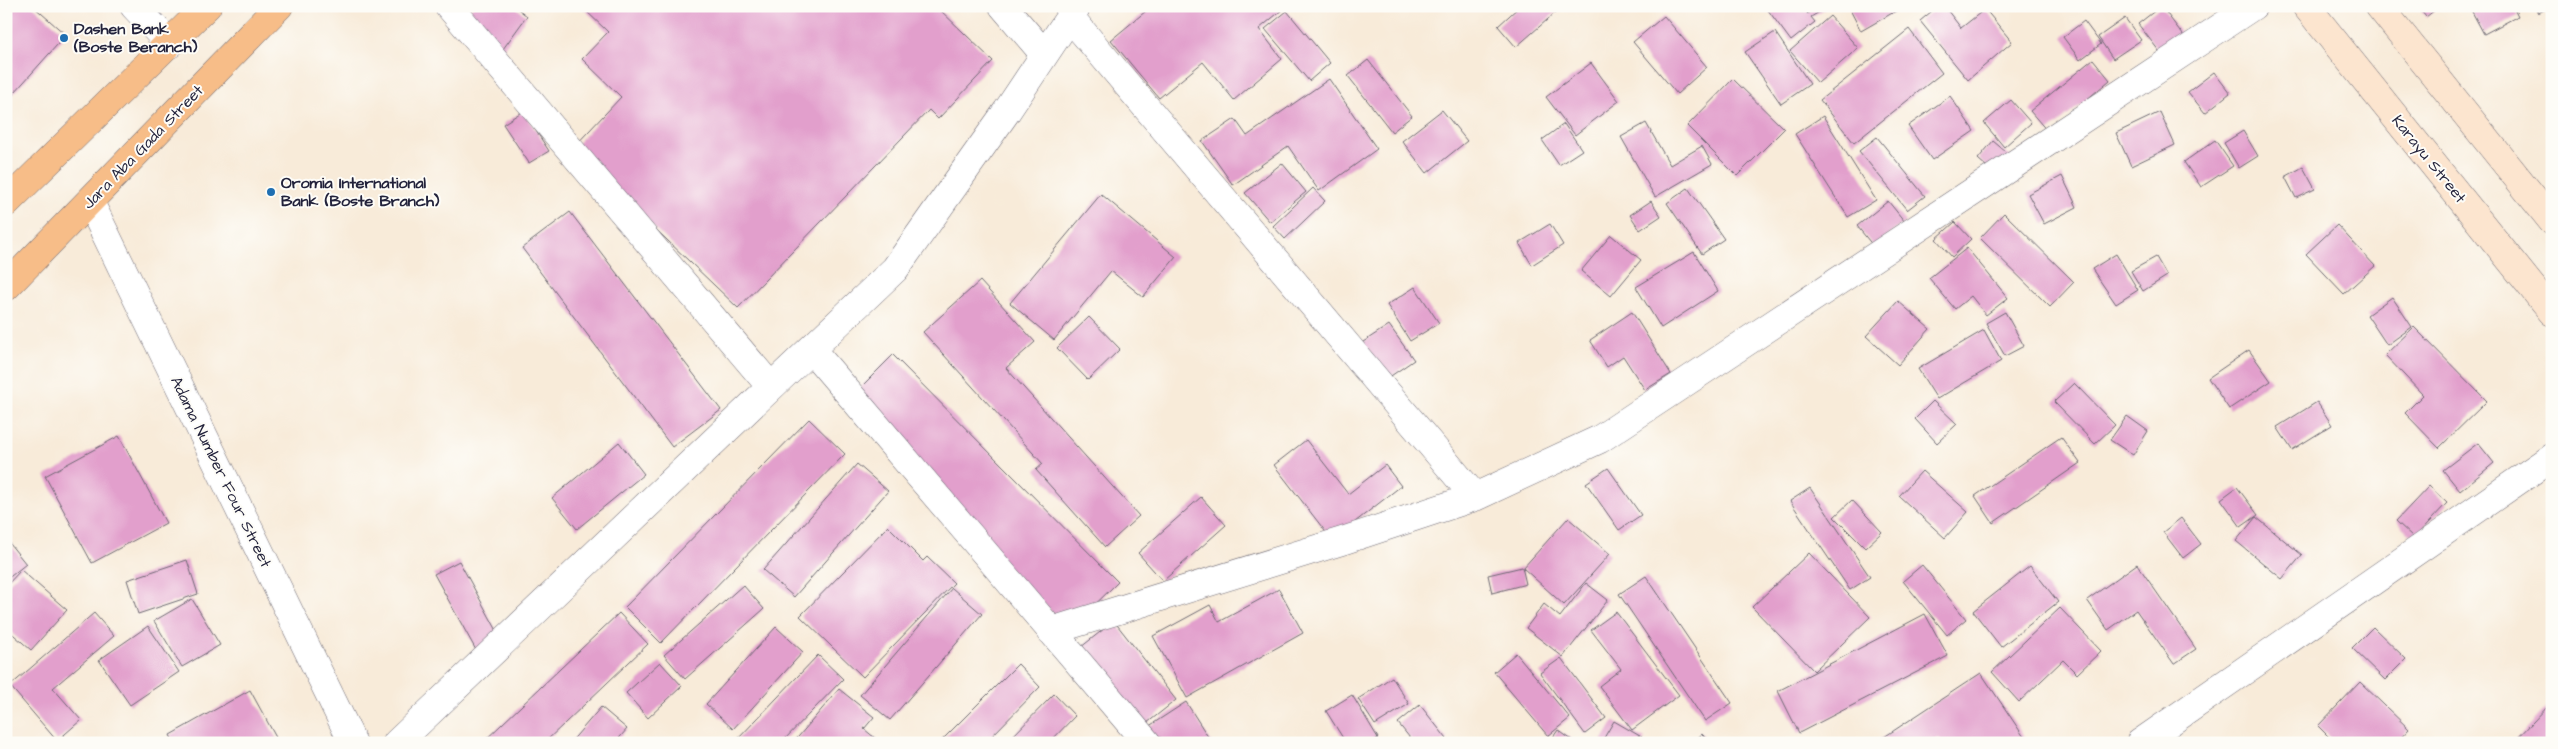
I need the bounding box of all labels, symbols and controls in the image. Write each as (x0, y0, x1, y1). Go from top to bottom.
place label: Dashen Bank (Boste Beranch) (73, 18, 198, 58)
marker: Dashen Bank (Boste Beranch) (58, 32, 70, 44)
street label: Jara Aba Gada Street (78, 80, 209, 214)
street label: Karayu Street (2386, 110, 2472, 209)
place label: Oromia International Bank (Boste Branch) (281, 172, 440, 212)
marker: Oromia International Bank (Boste Branch) (265, 186, 277, 198)
street label: Adama Number Four Street (165, 373, 277, 572)

